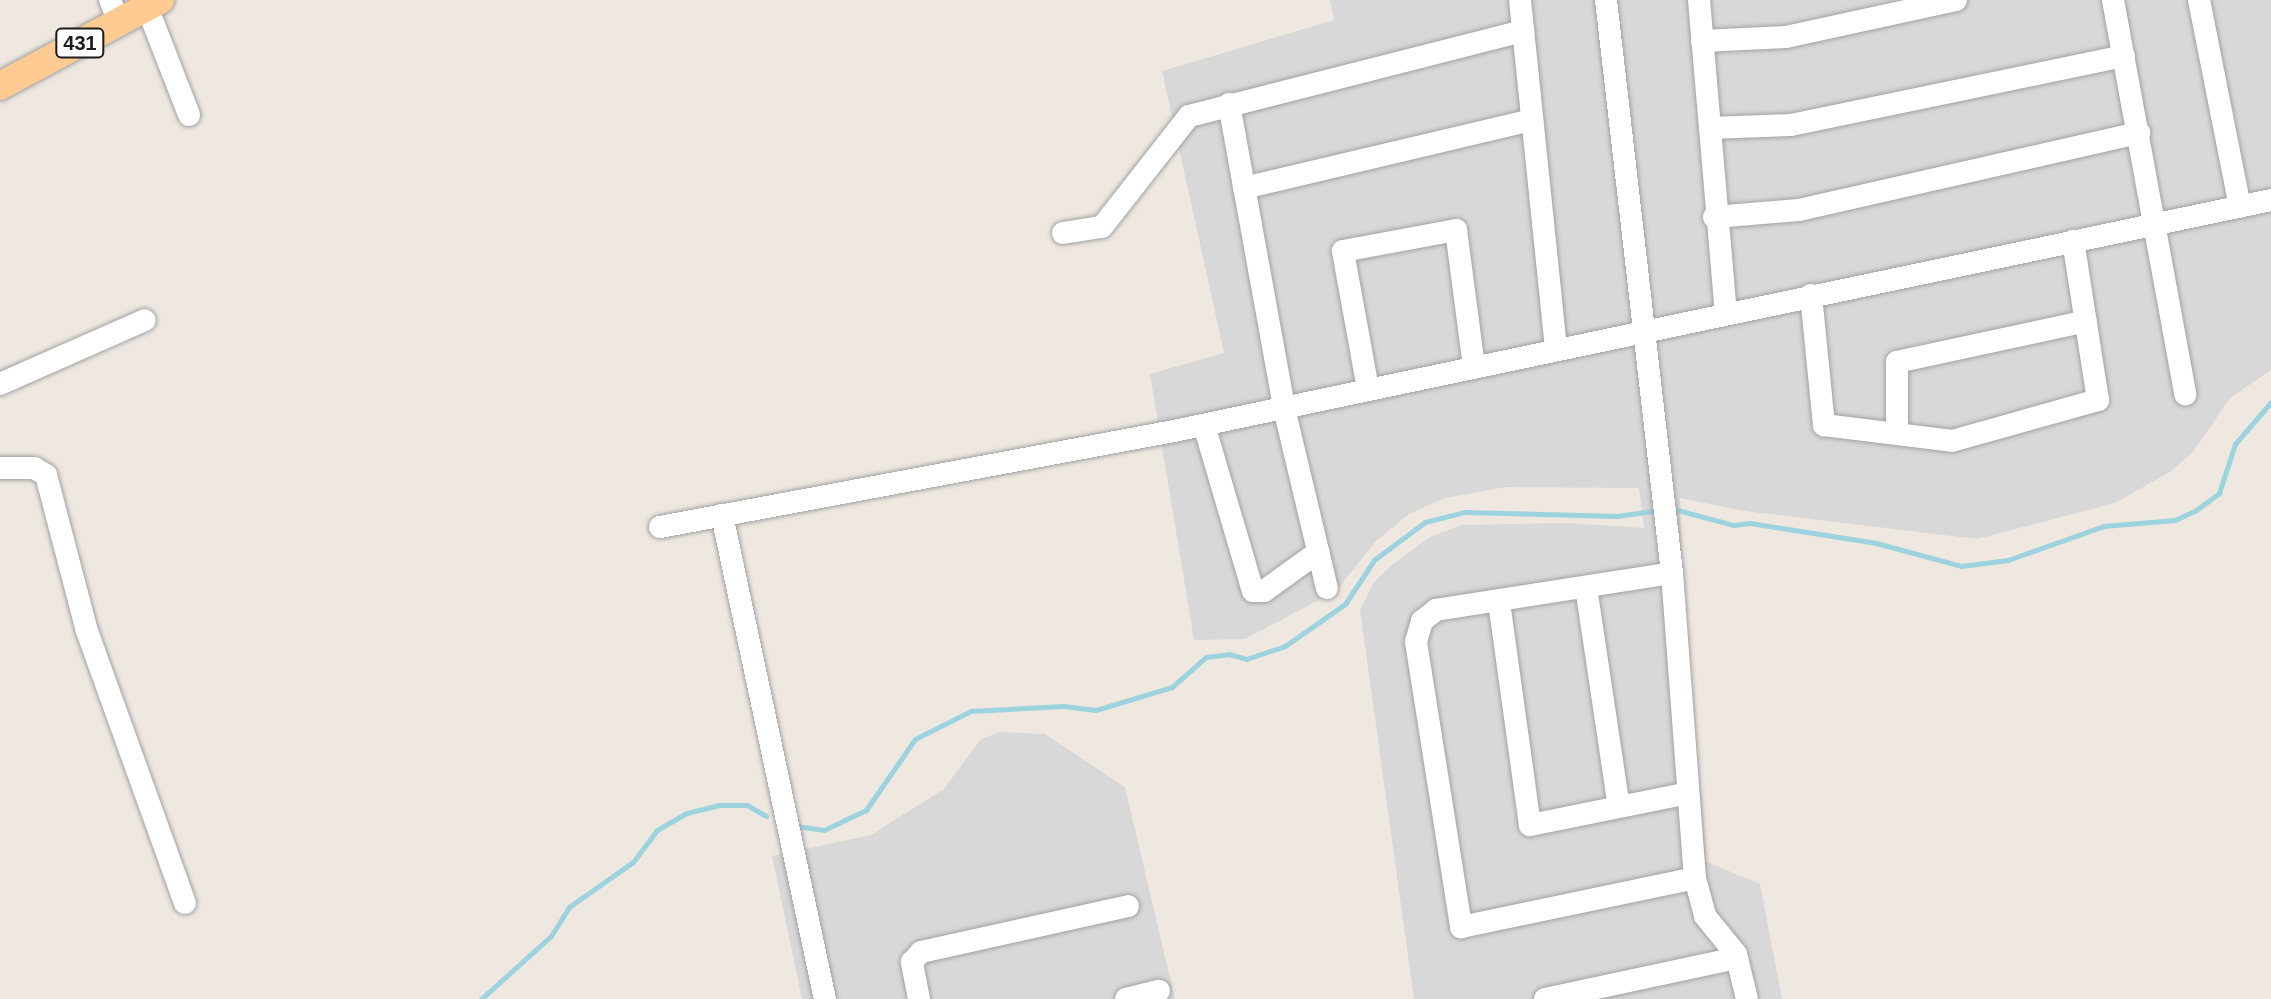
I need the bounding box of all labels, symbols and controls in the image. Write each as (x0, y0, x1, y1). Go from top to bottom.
road number: 431 (54, 27, 106, 59)

